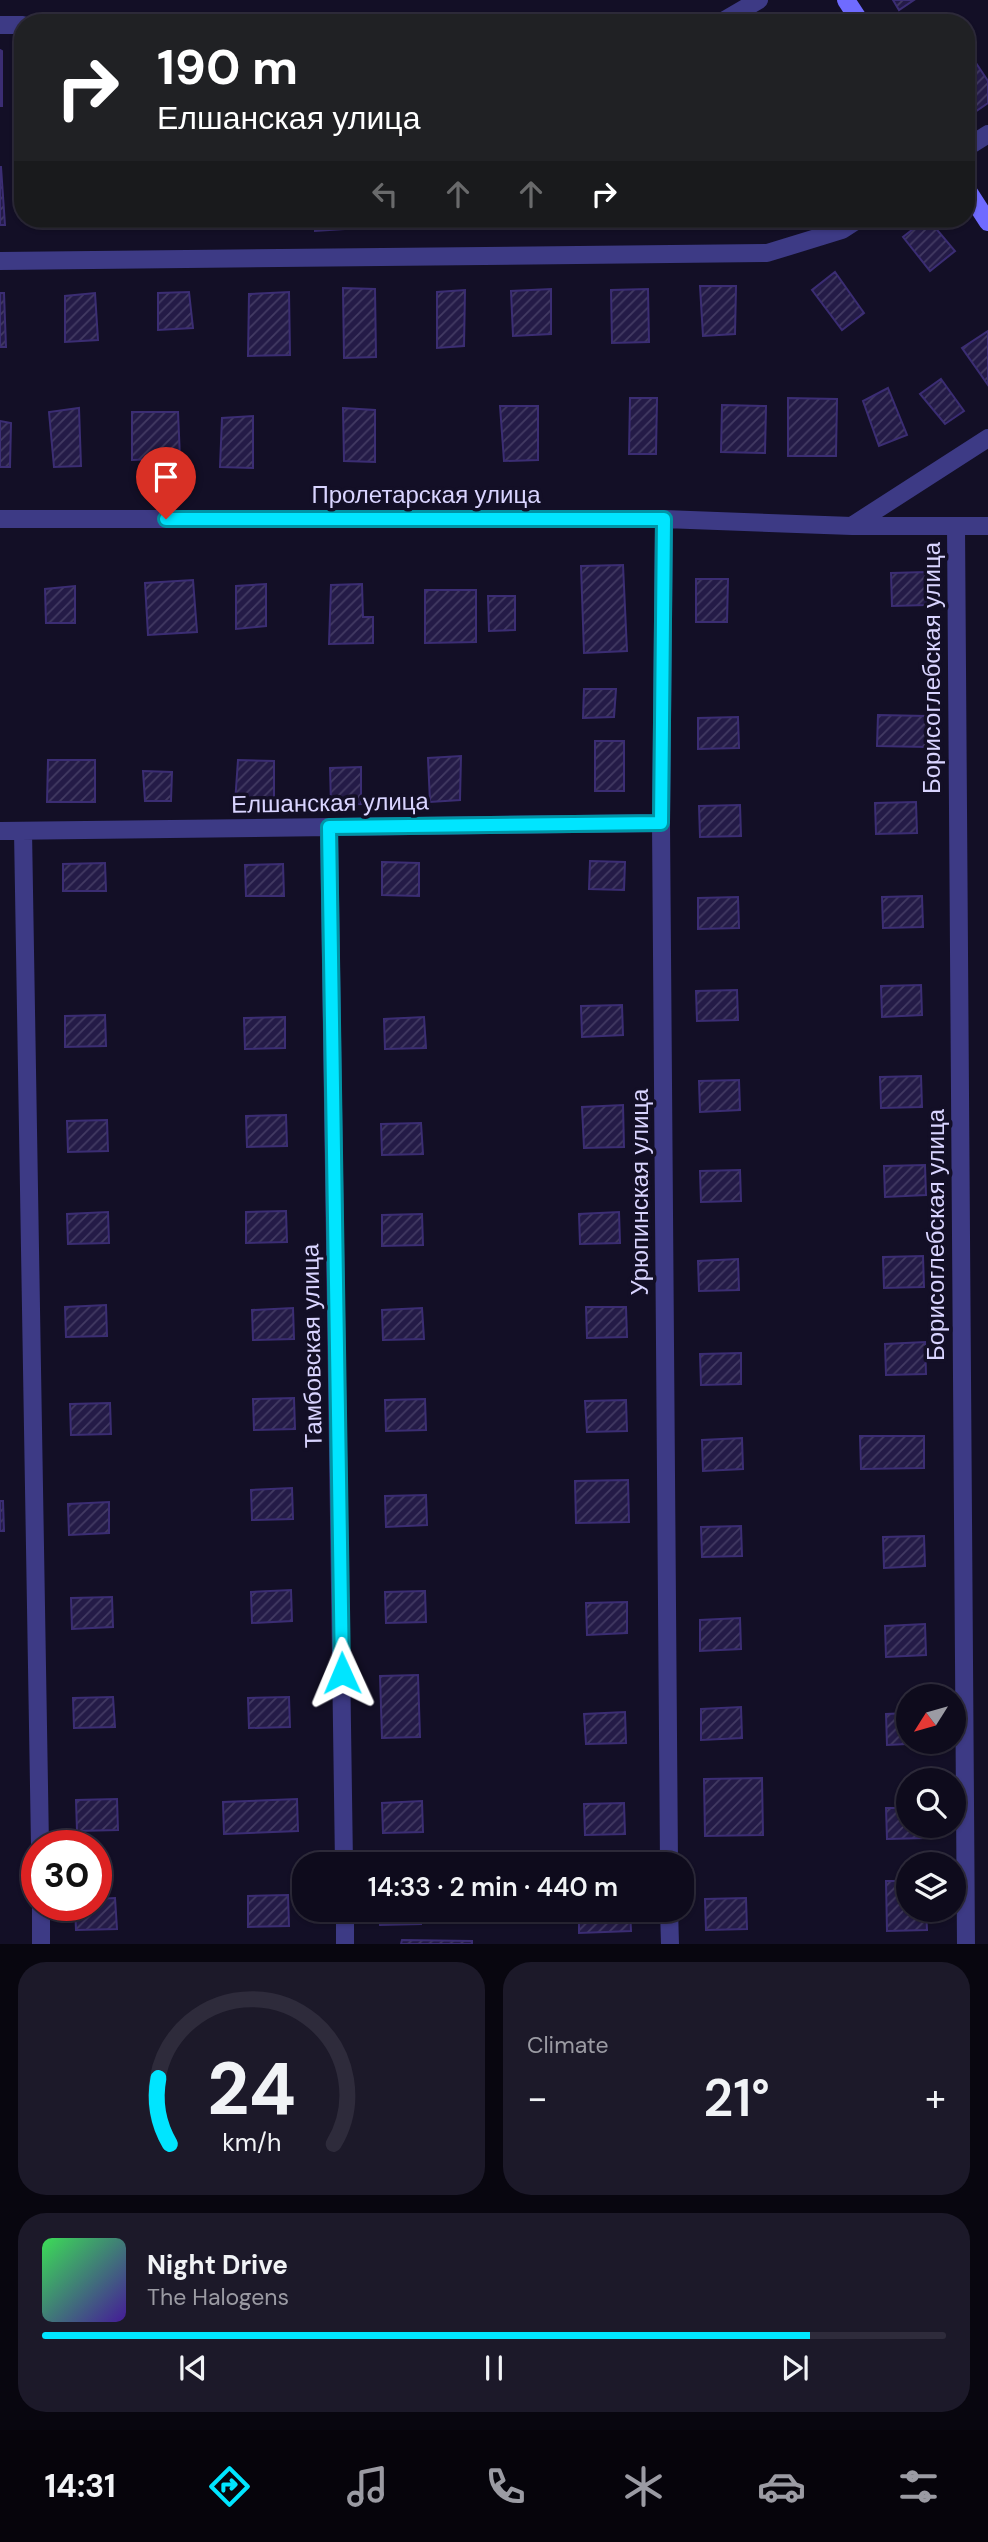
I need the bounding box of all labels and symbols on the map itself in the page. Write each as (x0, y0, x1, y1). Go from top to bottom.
pin (136, 447, 196, 519)
street label: Пролетарская улица (311, 479, 541, 510)
street label: Борисоглебская улица (916, 541, 947, 794)
street label: Елшанская улица (231, 785, 430, 820)
street label: Урюпинская улица (624, 1088, 655, 1295)
street label: Борисоглебская улица (920, 1108, 951, 1361)
street label: Тамбовская улица (294, 1243, 329, 1448)
position arrow (305, 1636, 379, 1710)
north arrow (896, 1684, 966, 1754)
speed limit sign: 30 (21, 1830, 112, 1921)

